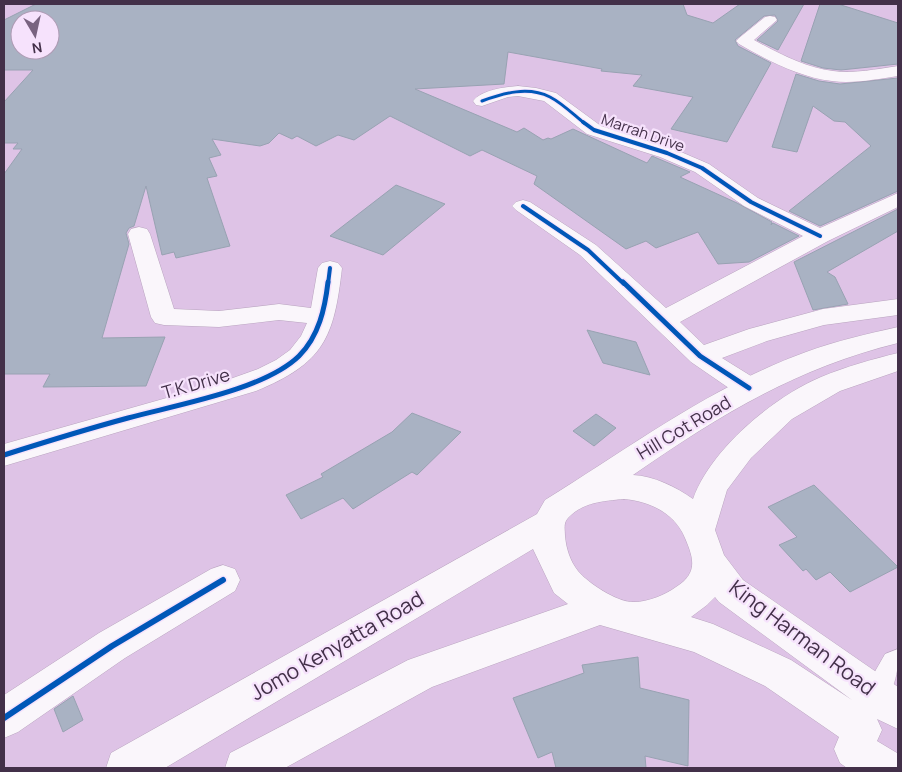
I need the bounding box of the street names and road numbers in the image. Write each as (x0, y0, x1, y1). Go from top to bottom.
street label: Marrah Drive (599, 108, 688, 157)
street label: T.K Drive (159, 362, 232, 404)
street label: Hill Cot Road (632, 390, 735, 465)
street label: King Harman Road (724, 573, 881, 701)
street label: Jomo Kenyatta Road (245, 584, 428, 706)

